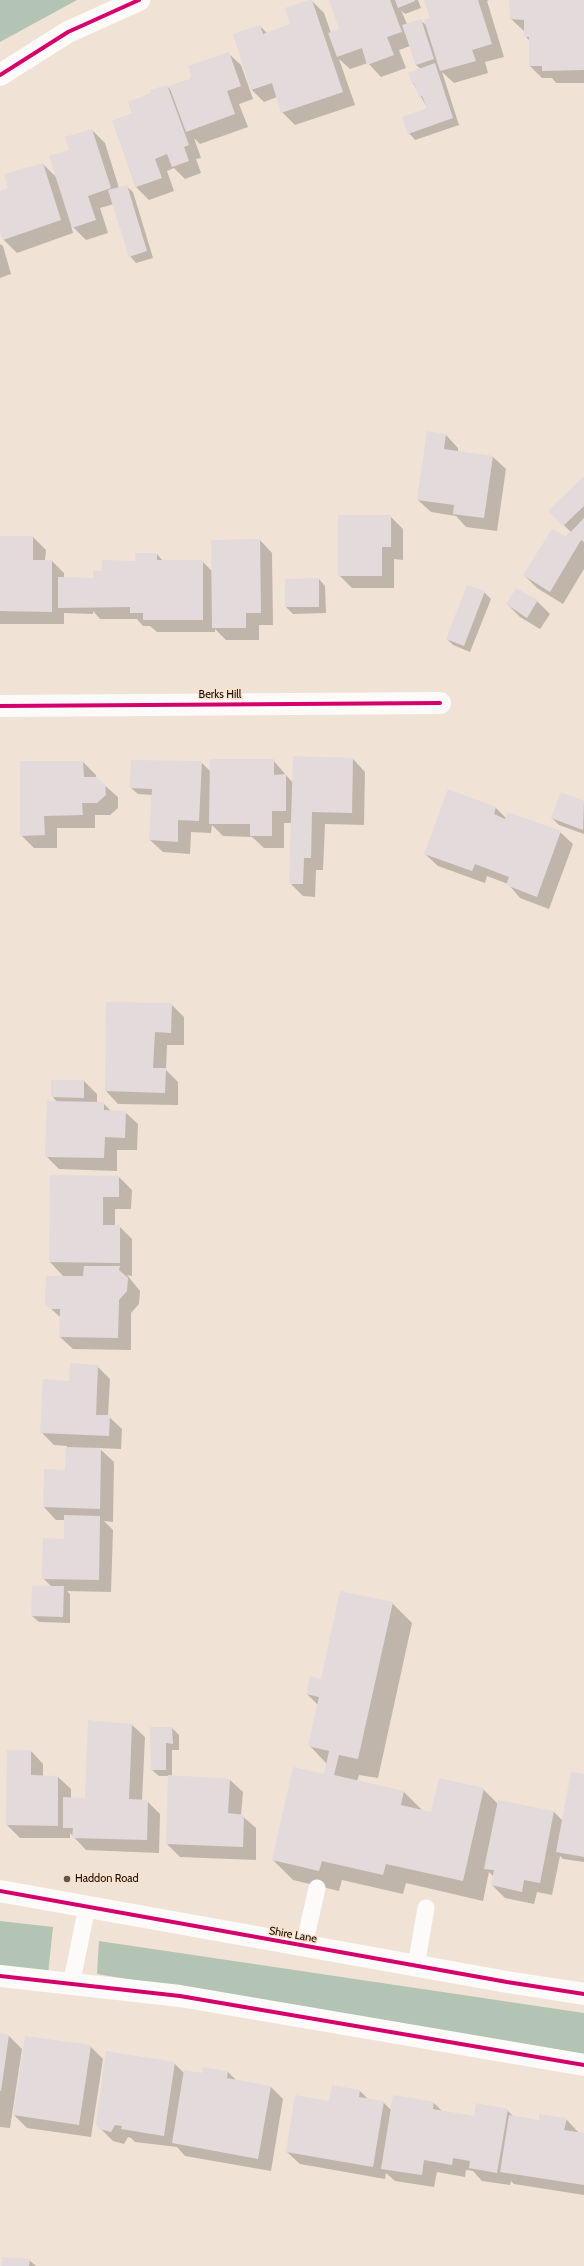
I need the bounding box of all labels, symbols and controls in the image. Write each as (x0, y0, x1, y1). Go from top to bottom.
street label: Berks Hill (199, 688, 241, 702)
place label: Haddon Road (75, 1872, 139, 1886)
marker: Haddon Road (62, 1874, 72, 1884)
street label: Shire Lane (268, 1924, 318, 1946)

